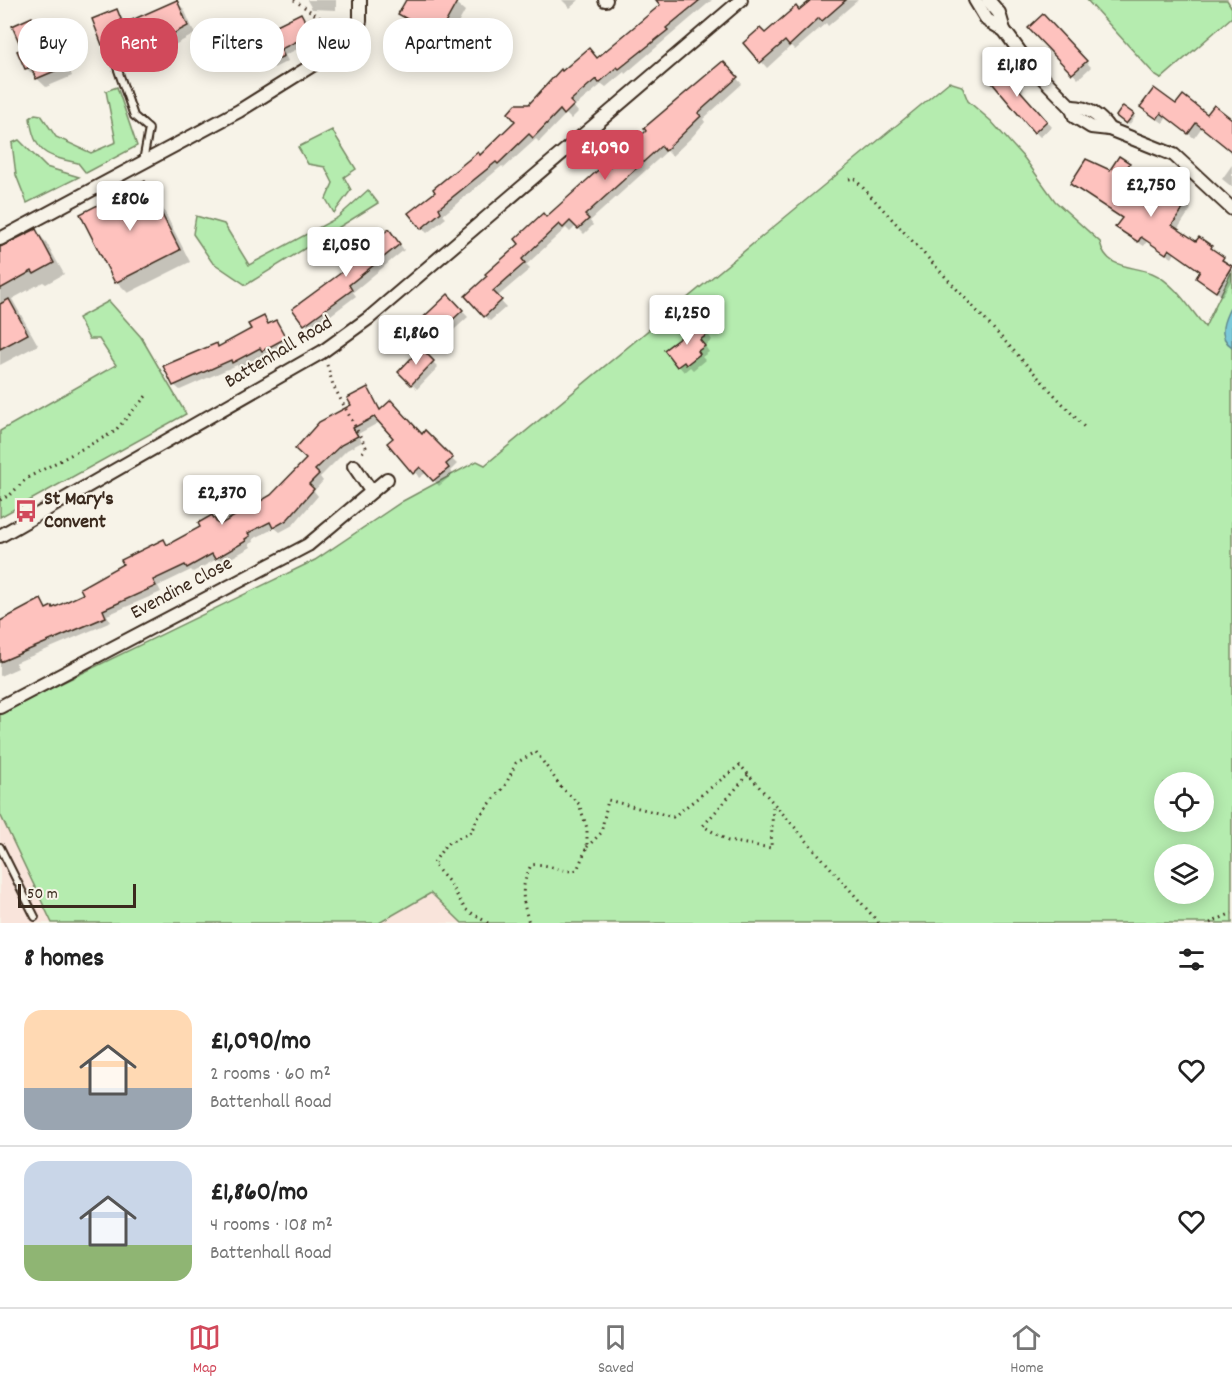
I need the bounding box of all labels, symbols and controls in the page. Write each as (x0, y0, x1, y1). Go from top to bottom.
chip: Buy (18, 18, 88, 72)
chip: Rent (100, 18, 178, 72)
chip: Filters (190, 18, 284, 72)
chip: New (296, 18, 371, 72)
chip: Apartment (383, 18, 513, 72)
pin: £1,180 (968, 47, 1066, 98)
text: £1,180 (996, 52, 1038, 80)
pin: £1,090 (556, 130, 654, 181)
text: £1,090 (580, 135, 630, 163)
pin: £2,750 (1102, 167, 1200, 218)
text: £2,750 (1126, 172, 1176, 200)
pin: £806 (94, 181, 166, 232)
text: £806 (111, 186, 149, 214)
pin: £1,050 (297, 227, 395, 278)
text: £1,050 (321, 232, 371, 260)
pin: £1,250 (638, 295, 736, 346)
text: £1,250 (663, 300, 711, 328)
street label: Battenhall Road (220, 310, 338, 396)
pin: £1,860 (367, 315, 465, 366)
text: £1,860 (393, 320, 439, 348)
pin: £2,370 (173, 475, 271, 526)
text: £2,370 (197, 480, 247, 508)
place label: St Mary's Convent (44, 486, 114, 537)
bus stop icon: St Mary's Convent (13, 498, 39, 524)
street label: Evendine Close (126, 550, 238, 628)
map controls (1154, 772, 1214, 904)
button: locate (1154, 772, 1214, 832)
button: layers (1154, 844, 1214, 904)
scale bar (18, 881, 136, 908)
text: 50 m (27, 883, 58, 906)
text: 8 homes (24, 941, 104, 978)
icon: filters (1175, 943, 1208, 976)
text: £1,090/mo (210, 1024, 311, 1061)
icon: home (72, 1034, 144, 1106)
icon: heart (1175, 1054, 1208, 1087)
text: 2 rooms · 60 m² (210, 1061, 331, 1089)
text: Battenhall Road (210, 1089, 332, 1117)
text: £1,860/mo (210, 1175, 308, 1212)
icon: home (72, 1185, 144, 1257)
icon: heart (1175, 1205, 1208, 1238)
text: 4 rooms · 108 m² (210, 1212, 333, 1240)
text: Battenhall Road (210, 1240, 332, 1268)
tab: Map (188, 1321, 221, 1380)
tab: Saved (598, 1321, 634, 1380)
tab: Home (1010, 1321, 1044, 1380)

